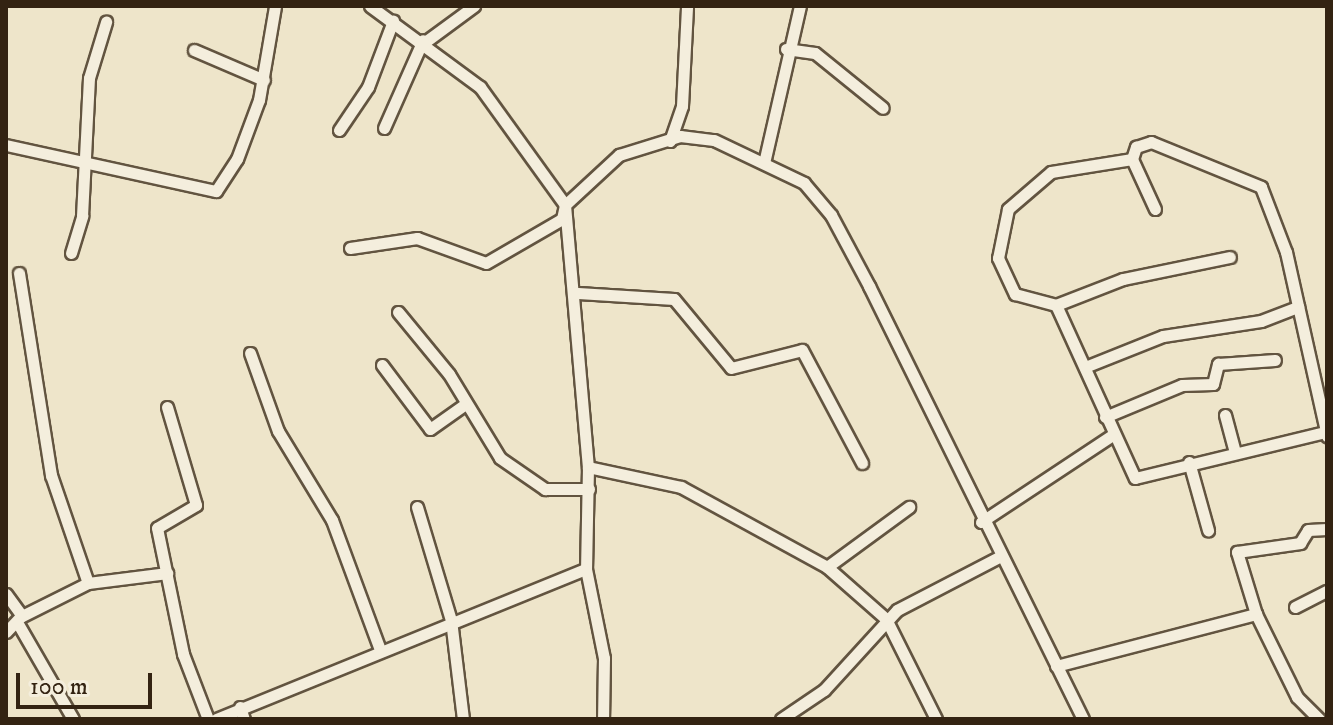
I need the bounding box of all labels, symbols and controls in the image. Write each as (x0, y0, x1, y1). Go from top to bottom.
scale bar (20, 657, 156, 707)
text: 100 m (30, 672, 88, 702)

